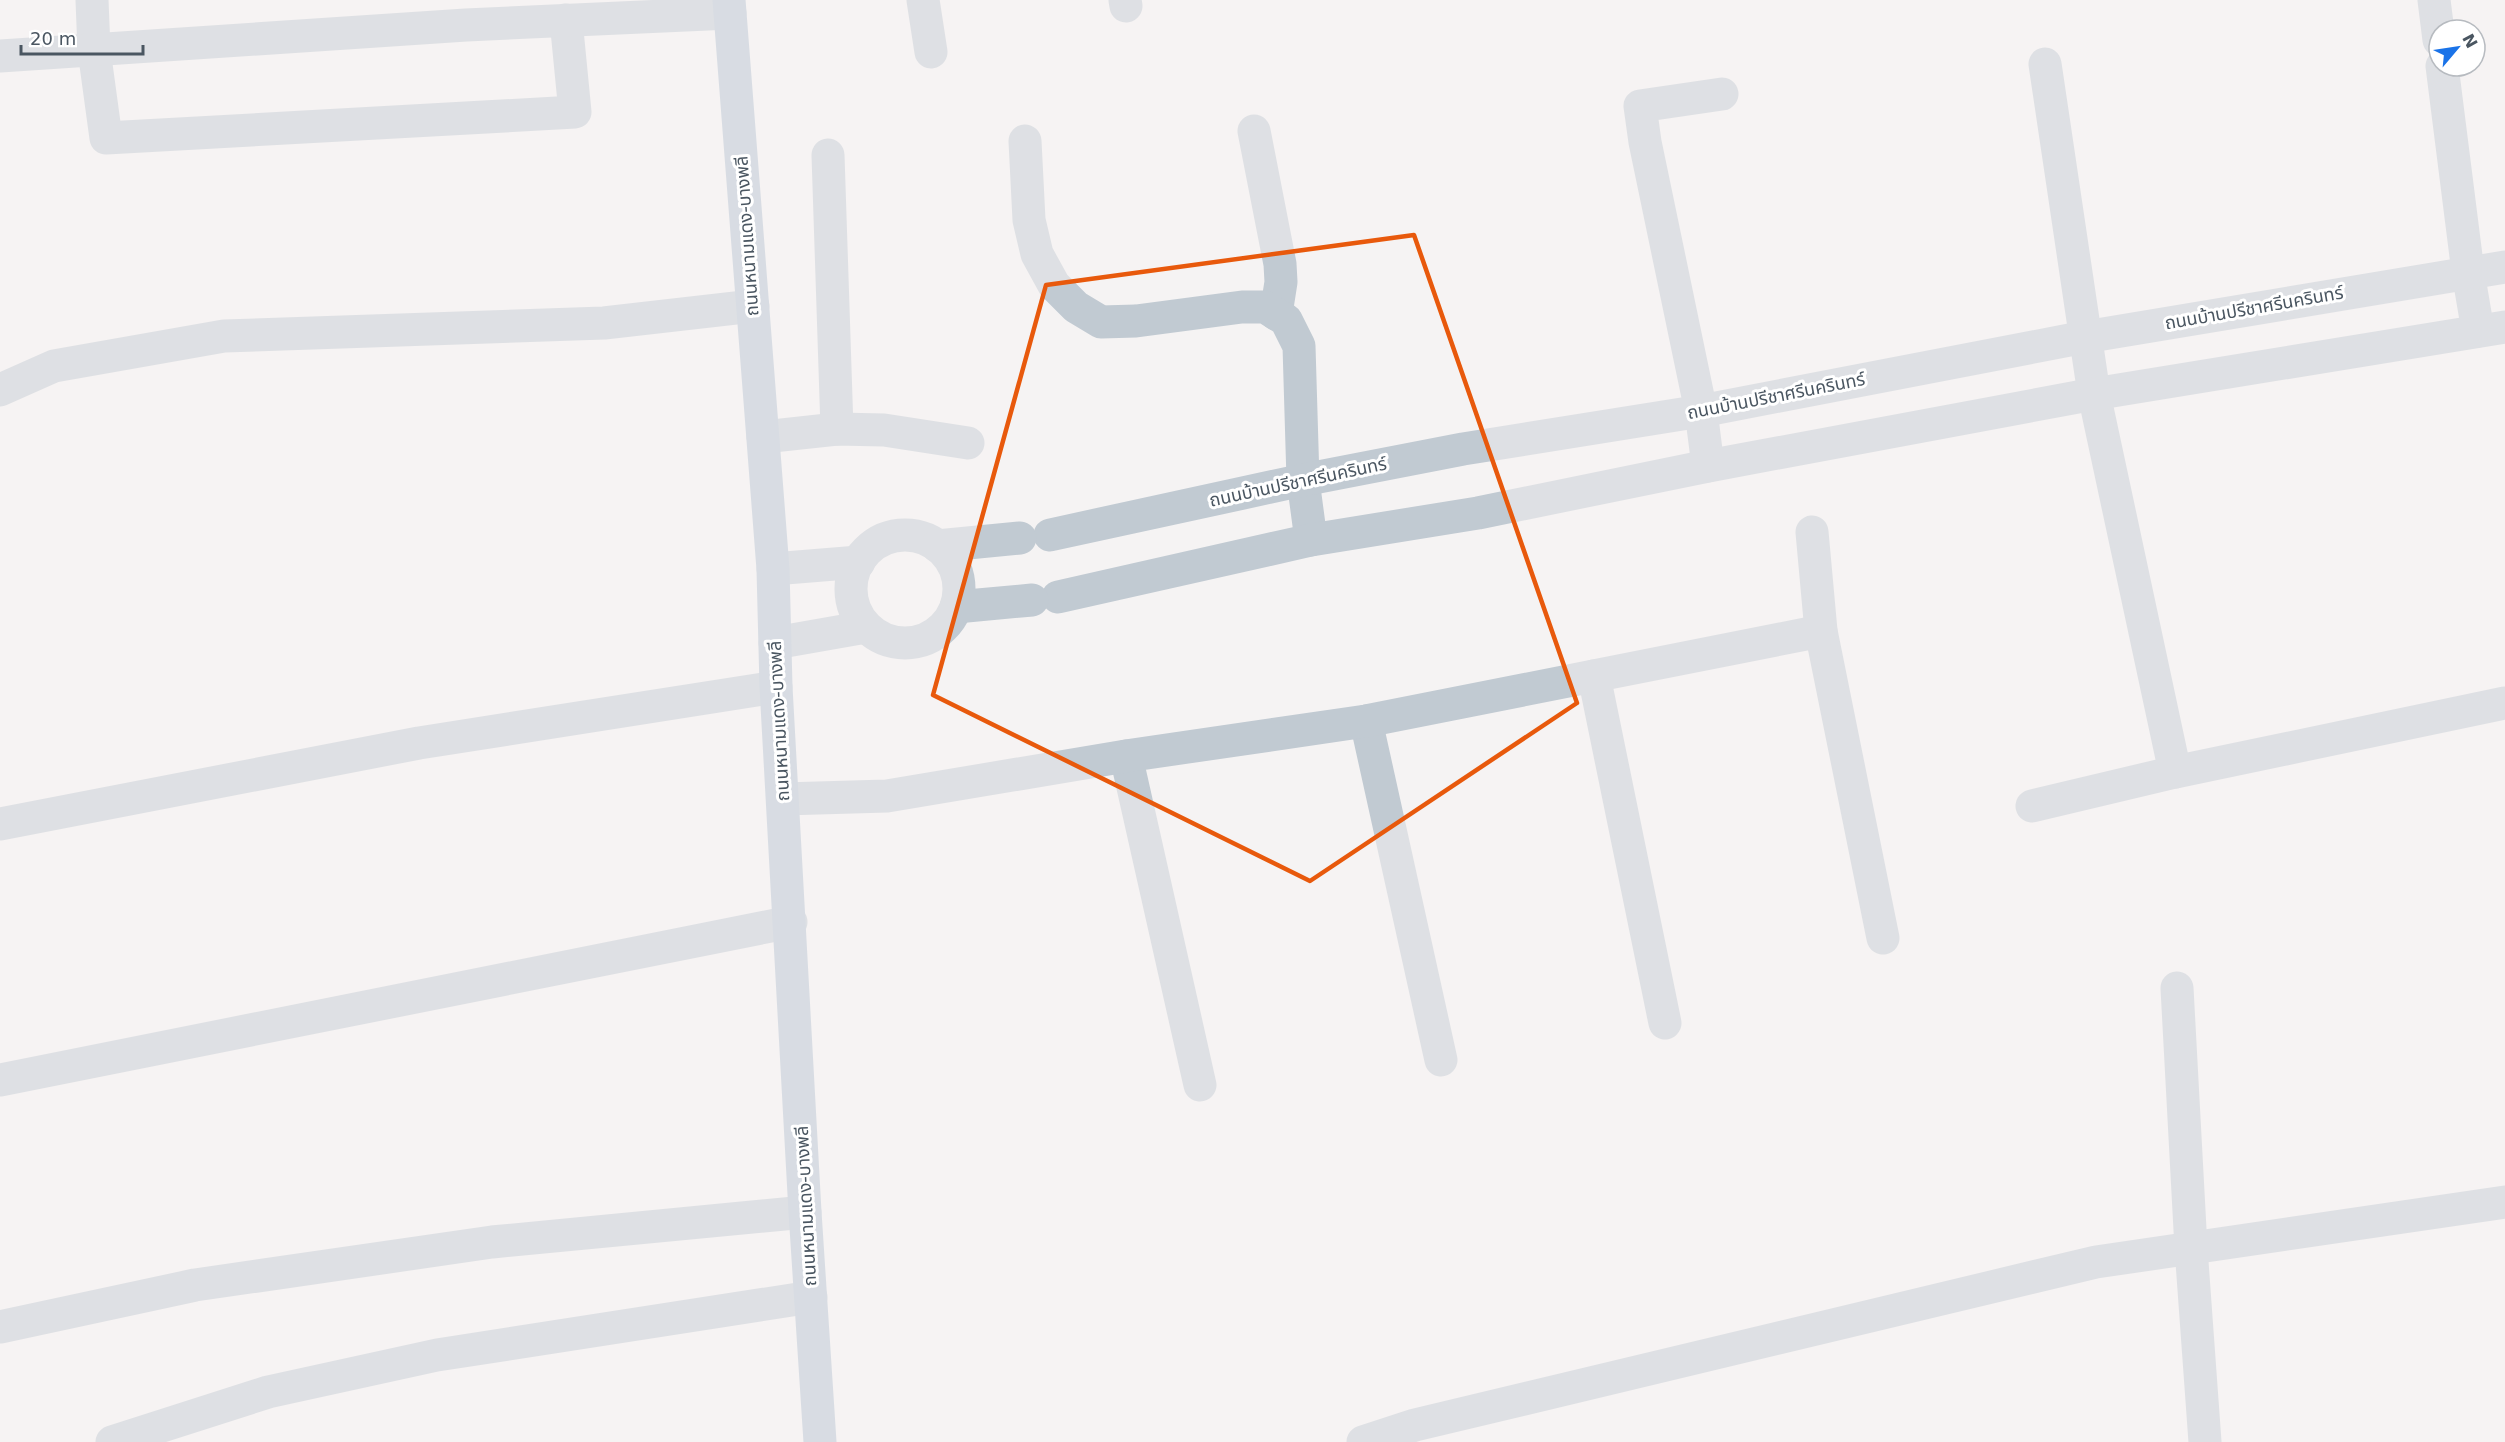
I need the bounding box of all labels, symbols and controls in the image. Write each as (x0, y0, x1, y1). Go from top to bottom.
scale bar (21, 18, 142, 56)
north arrow (2427, 18, 2487, 78)
text: 20 m (30, 28, 76, 49)
text: N (2458, 31, 2481, 51)
street label: ถนนหนามแดง-บางพลี (730, 155, 763, 317)
street label: ถนนบ้านปรีชาศรีนครินทร์ (2163, 281, 2346, 334)
street label: ถนนบ้านปรีชาศรีนครินทร์ (1685, 368, 1867, 423)
street label: ถนนบ้านปรีชาศรีนครินทร์ (1207, 452, 1389, 511)
street label: ถนนหนามแดง-บางพลี (764, 640, 793, 802)
street label: ถนนหนามแดง-บางพลี (791, 1125, 820, 1287)

